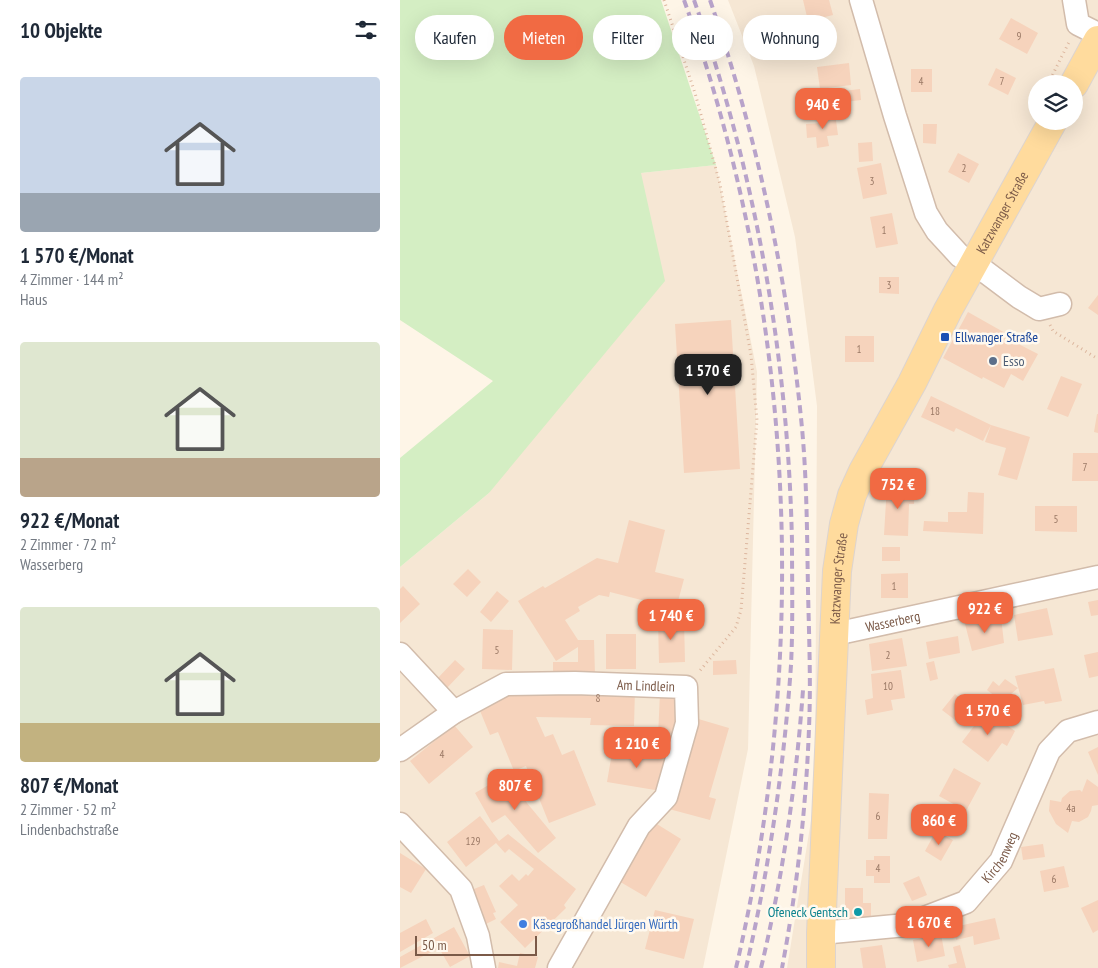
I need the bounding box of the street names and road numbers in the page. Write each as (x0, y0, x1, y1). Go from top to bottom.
street label: Katzwanger Straße (972, 168, 1032, 257)
street label: Katzwanger Straße (826, 531, 852, 625)
street label: Wasserberg (864, 607, 922, 636)
street label: Am Lindlein (617, 676, 675, 696)
street label: Kirchenweg (977, 829, 1022, 887)

